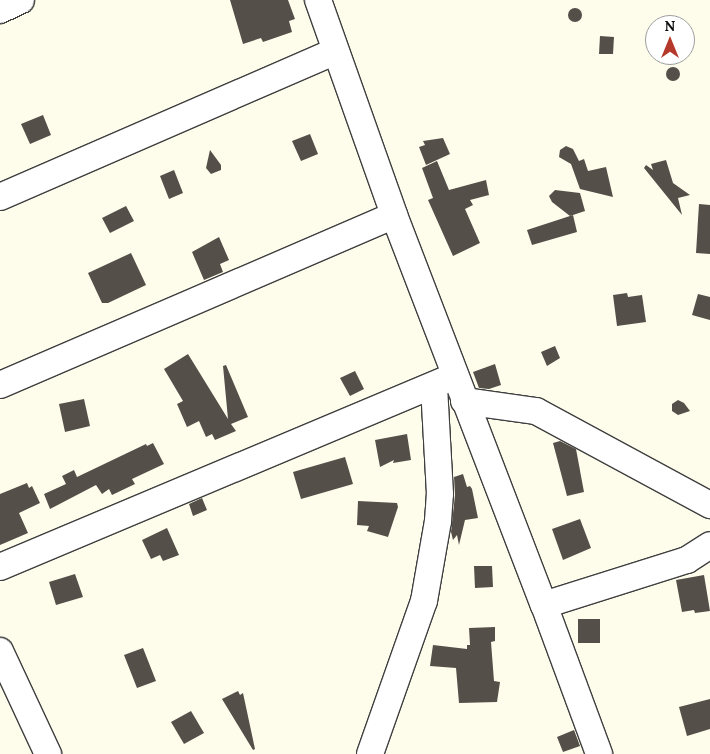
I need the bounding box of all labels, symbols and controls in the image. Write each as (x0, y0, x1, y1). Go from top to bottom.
north arrow (645, 15, 695, 65)
text: N (665, 17, 675, 35)

